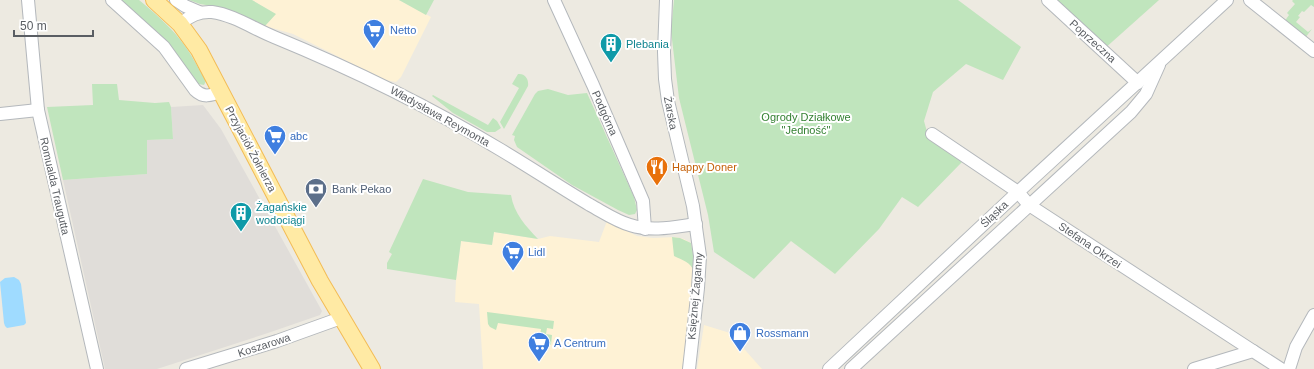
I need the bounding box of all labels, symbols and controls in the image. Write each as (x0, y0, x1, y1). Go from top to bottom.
scale bar (14, 12, 93, 38)
supermarket icon: Netto (361, 17, 387, 50)
street label: Poprzeczna (1067, 17, 1119, 65)
text: 50 m (20, 19, 47, 33)
place label: Netto (390, 24, 416, 36)
building icon: Plebania (598, 31, 624, 64)
place label: Plebania (626, 38, 670, 50)
street label: Władysława Reymonta (388, 84, 493, 149)
street label: Podgórna (590, 89, 621, 138)
street label: Żarska (662, 95, 680, 132)
street label: Przyjaciół Żołnierza (223, 104, 279, 195)
park label: Ogrody Działkowe "Jedność" (761, 111, 851, 136)
supermarket icon: abc (262, 123, 288, 156)
place label: abc (290, 130, 308, 142)
street label: Romualda Traugutta (38, 136, 72, 237)
restaurant icon: Happy Doner (644, 154, 670, 187)
place label: Happy Doner (672, 161, 737, 173)
bank icon: Bank Pekao (303, 176, 329, 209)
place label: Bank Pekao (332, 183, 391, 195)
street label: Śląska (978, 198, 1011, 230)
building icon: Żagańskie wodociągi (228, 200, 254, 233)
place label: Żagańskie wodociągi (255, 201, 307, 226)
street label: Stefana Okrzei (1056, 220, 1124, 270)
supermarket icon: Lidl (500, 239, 526, 272)
place label: Lidl (528, 246, 545, 258)
street label: Księżnej Żaganny (685, 251, 705, 340)
shop icon: Rossmann (727, 320, 753, 353)
place label: Rossmann (756, 327, 809, 339)
supermarket icon: A Centrum (526, 330, 552, 363)
street label: Koszarowa (236, 331, 293, 359)
place label: A Centrum (554, 337, 606, 349)

